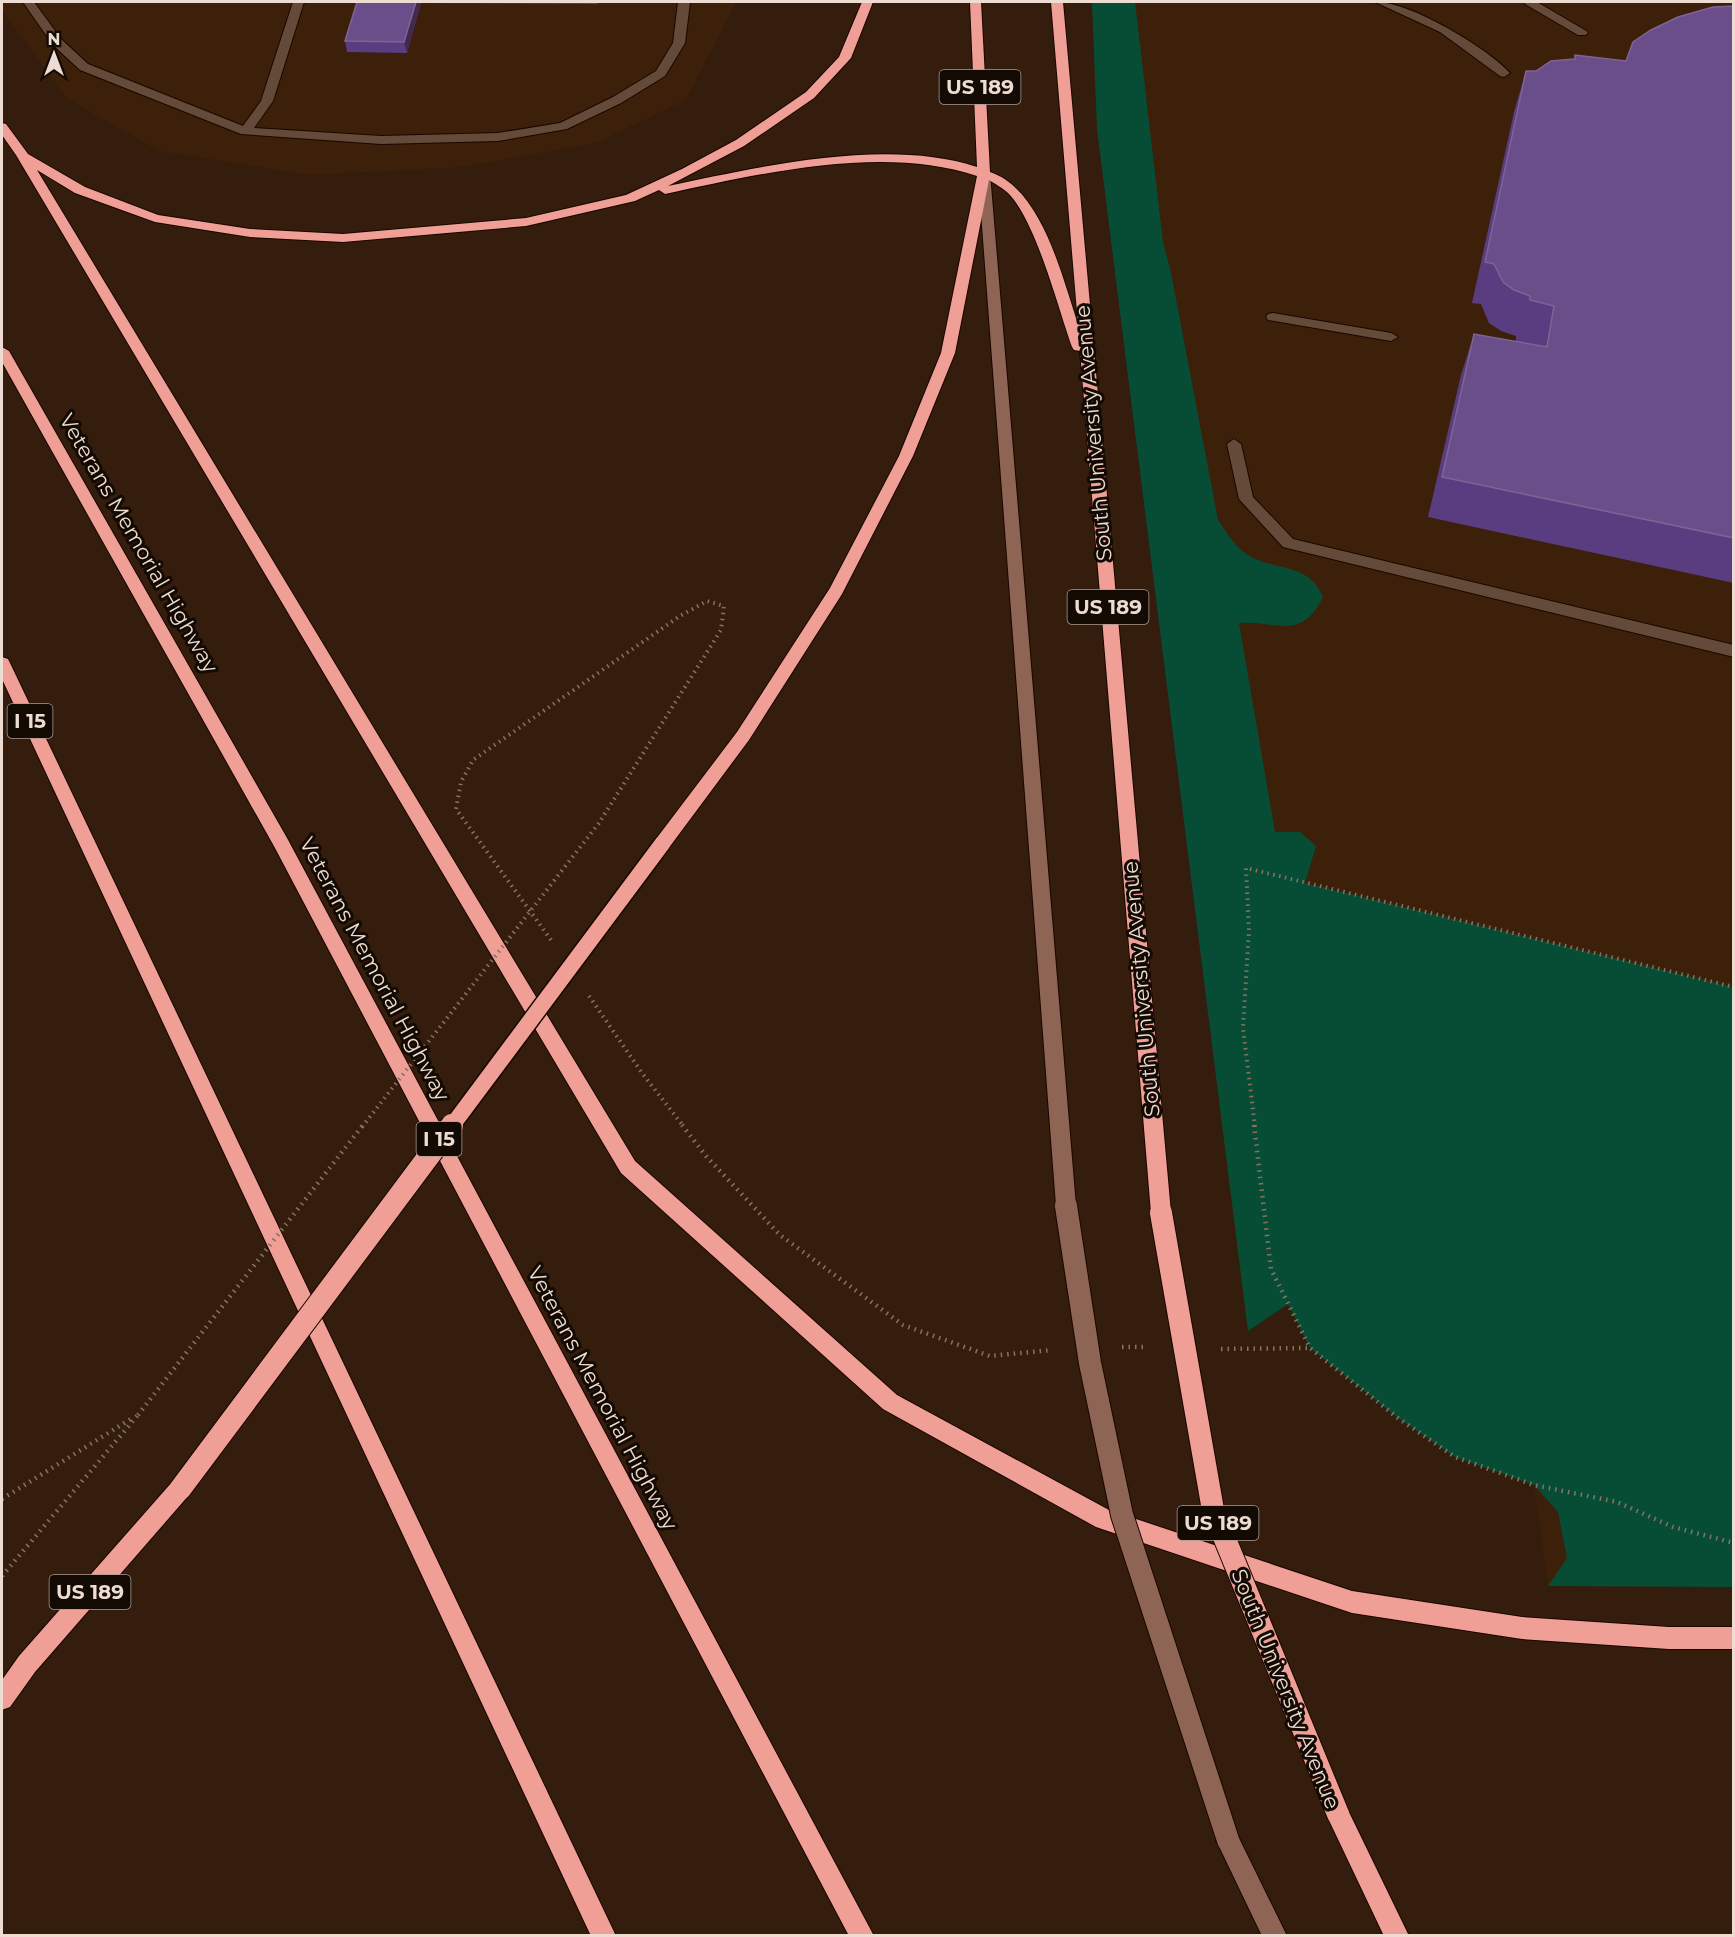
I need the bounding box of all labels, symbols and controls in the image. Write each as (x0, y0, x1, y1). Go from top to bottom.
north arrow (24, 24, 84, 84)
text: N (48, 30, 60, 49)
road number: US 189 (940, 70, 1020, 104)
street label: South University Avenue (1069, 304, 1117, 562)
street label: Veterans Memorial Highway (54, 409, 224, 678)
road number: US 189 (1068, 590, 1148, 624)
road number: I 15 (8, 704, 52, 738)
street label: Veterans Memorial Highway (295, 833, 456, 1106)
street label: South University Avenue (1117, 860, 1165, 1118)
road number: I 15 (416, 1122, 462, 1156)
street label: Veterans Memorial Highway (523, 1262, 684, 1535)
road number: US 189 (1178, 1506, 1258, 1540)
street label: South University Avenue (1226, 1565, 1346, 1813)
road number: US 189 (50, 1575, 130, 1609)

